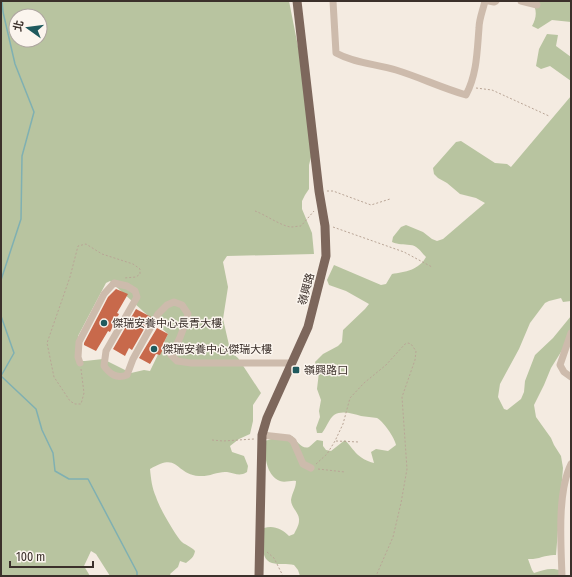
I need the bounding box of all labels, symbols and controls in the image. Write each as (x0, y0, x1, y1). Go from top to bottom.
north arrow (8, 8, 48, 48)
text: 北 (11, 19, 26, 33)
street label: 嶺興路 (296, 272, 317, 307)
place label: 傑瑞安養中心長青大樓 (112, 317, 222, 330)
marker: 傑瑞安養中心長青大樓 (99, 318, 109, 328)
place label: 傑瑞安養中心傑瑞大樓 (162, 343, 272, 356)
marker: 傑瑞安養中心傑瑞大樓 (149, 344, 159, 354)
place label: 嶺興路口 (304, 364, 348, 377)
marker: 嶺興路口 (291, 365, 301, 375)
scale bar (10, 543, 93, 569)
text: 100 m (16, 550, 45, 564)

